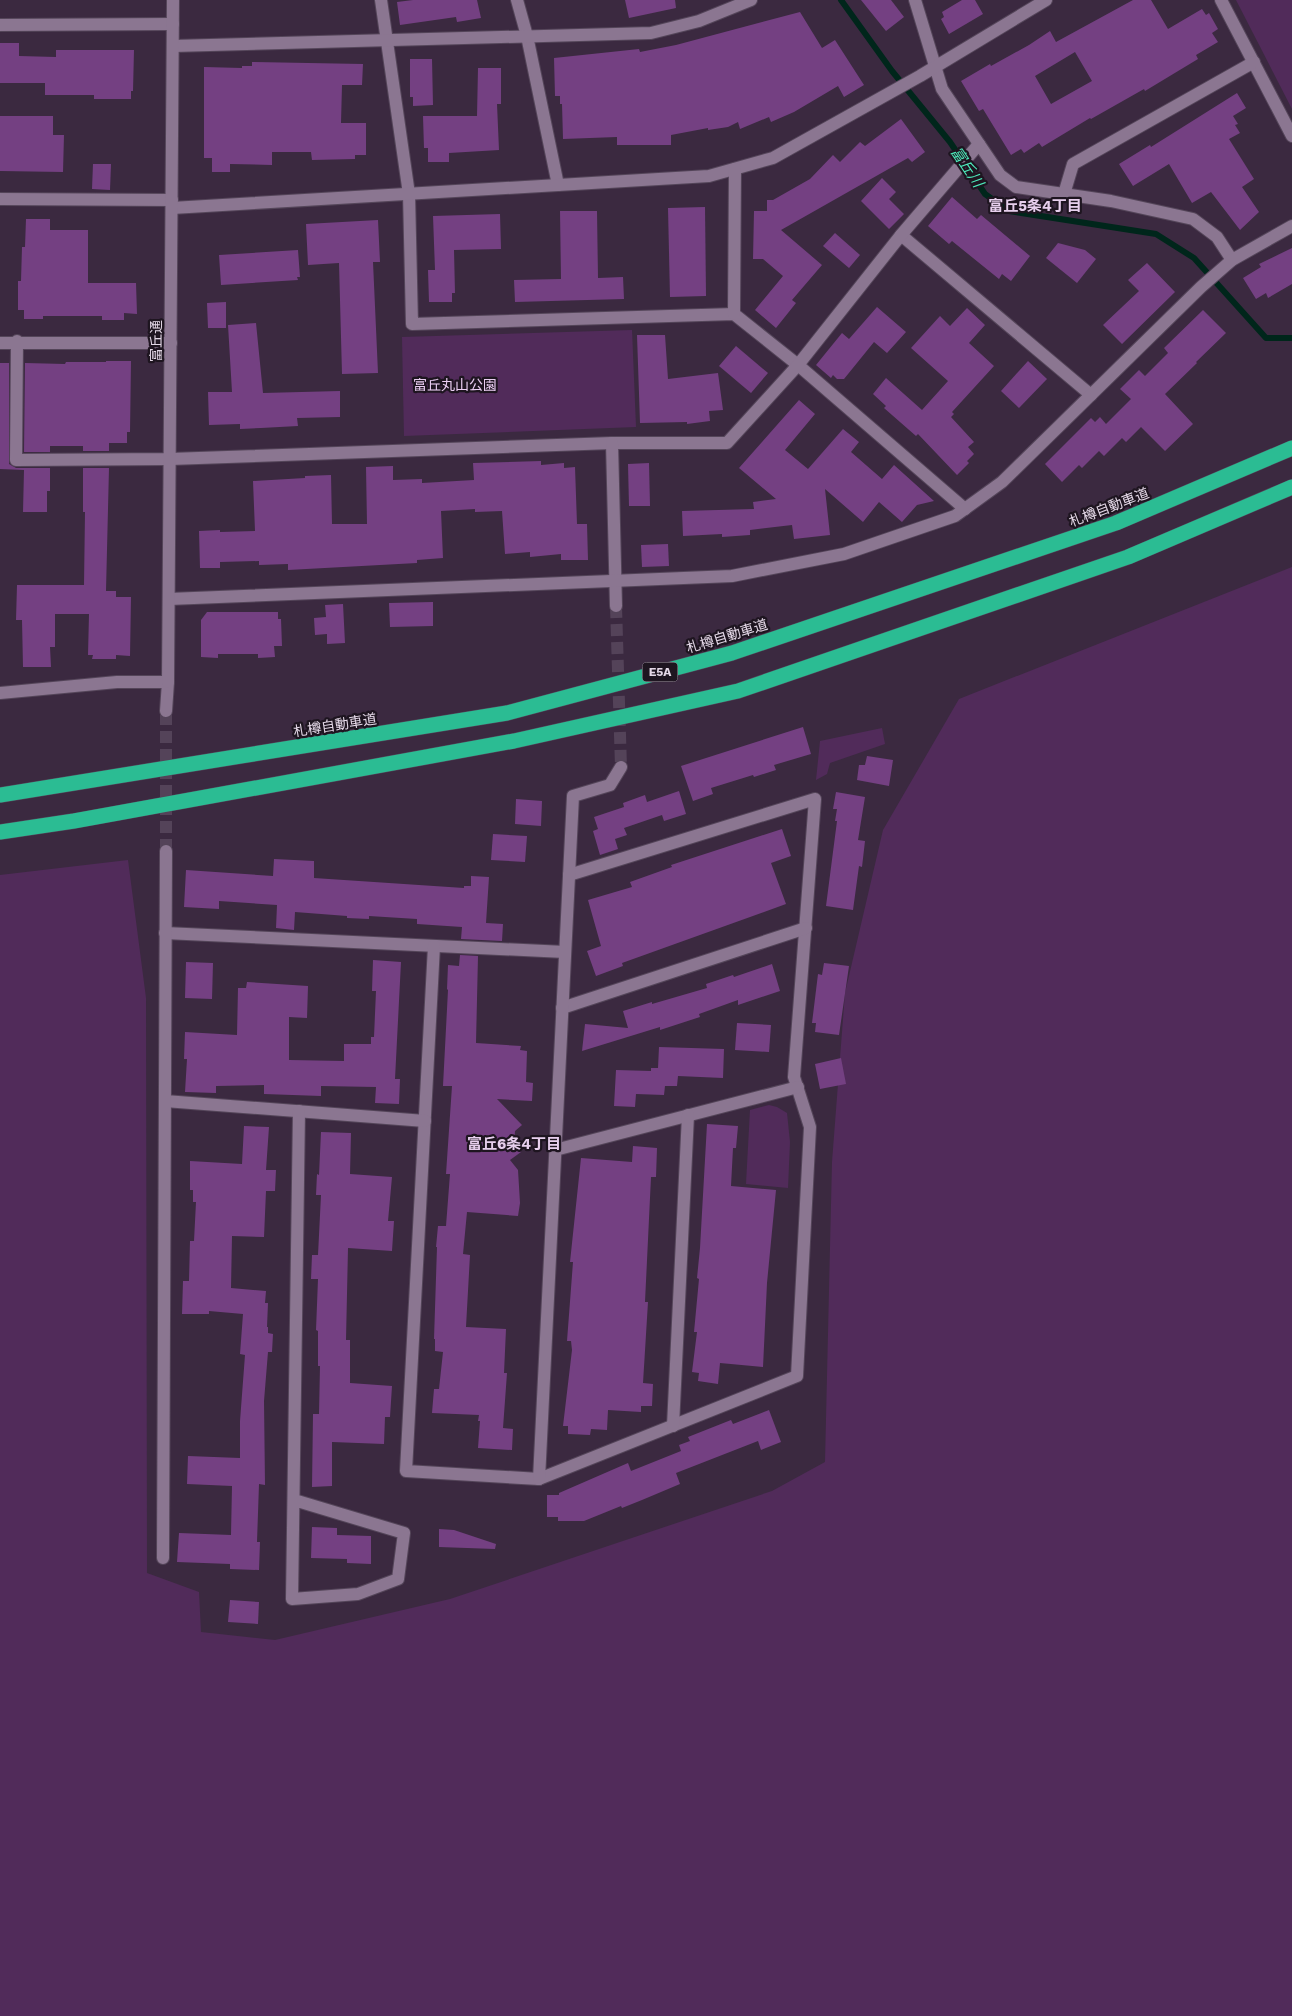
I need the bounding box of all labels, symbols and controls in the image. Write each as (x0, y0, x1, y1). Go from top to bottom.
water label: 富丘川 (947, 143, 988, 192)
district label: 富丘5条4丁目 (988, 197, 1082, 215)
street label: 富丘通 (148, 320, 164, 362)
park label: 富丘丸山公園 (413, 377, 497, 393)
street label: 札樽自動車道 (1067, 484, 1151, 530)
street label: 札樽自動車道 (684, 616, 770, 656)
road number: E5A (642, 662, 678, 682)
street label: 札樽自動車道 (292, 711, 378, 739)
district label: 富丘6条4丁目 (467, 1135, 561, 1153)

